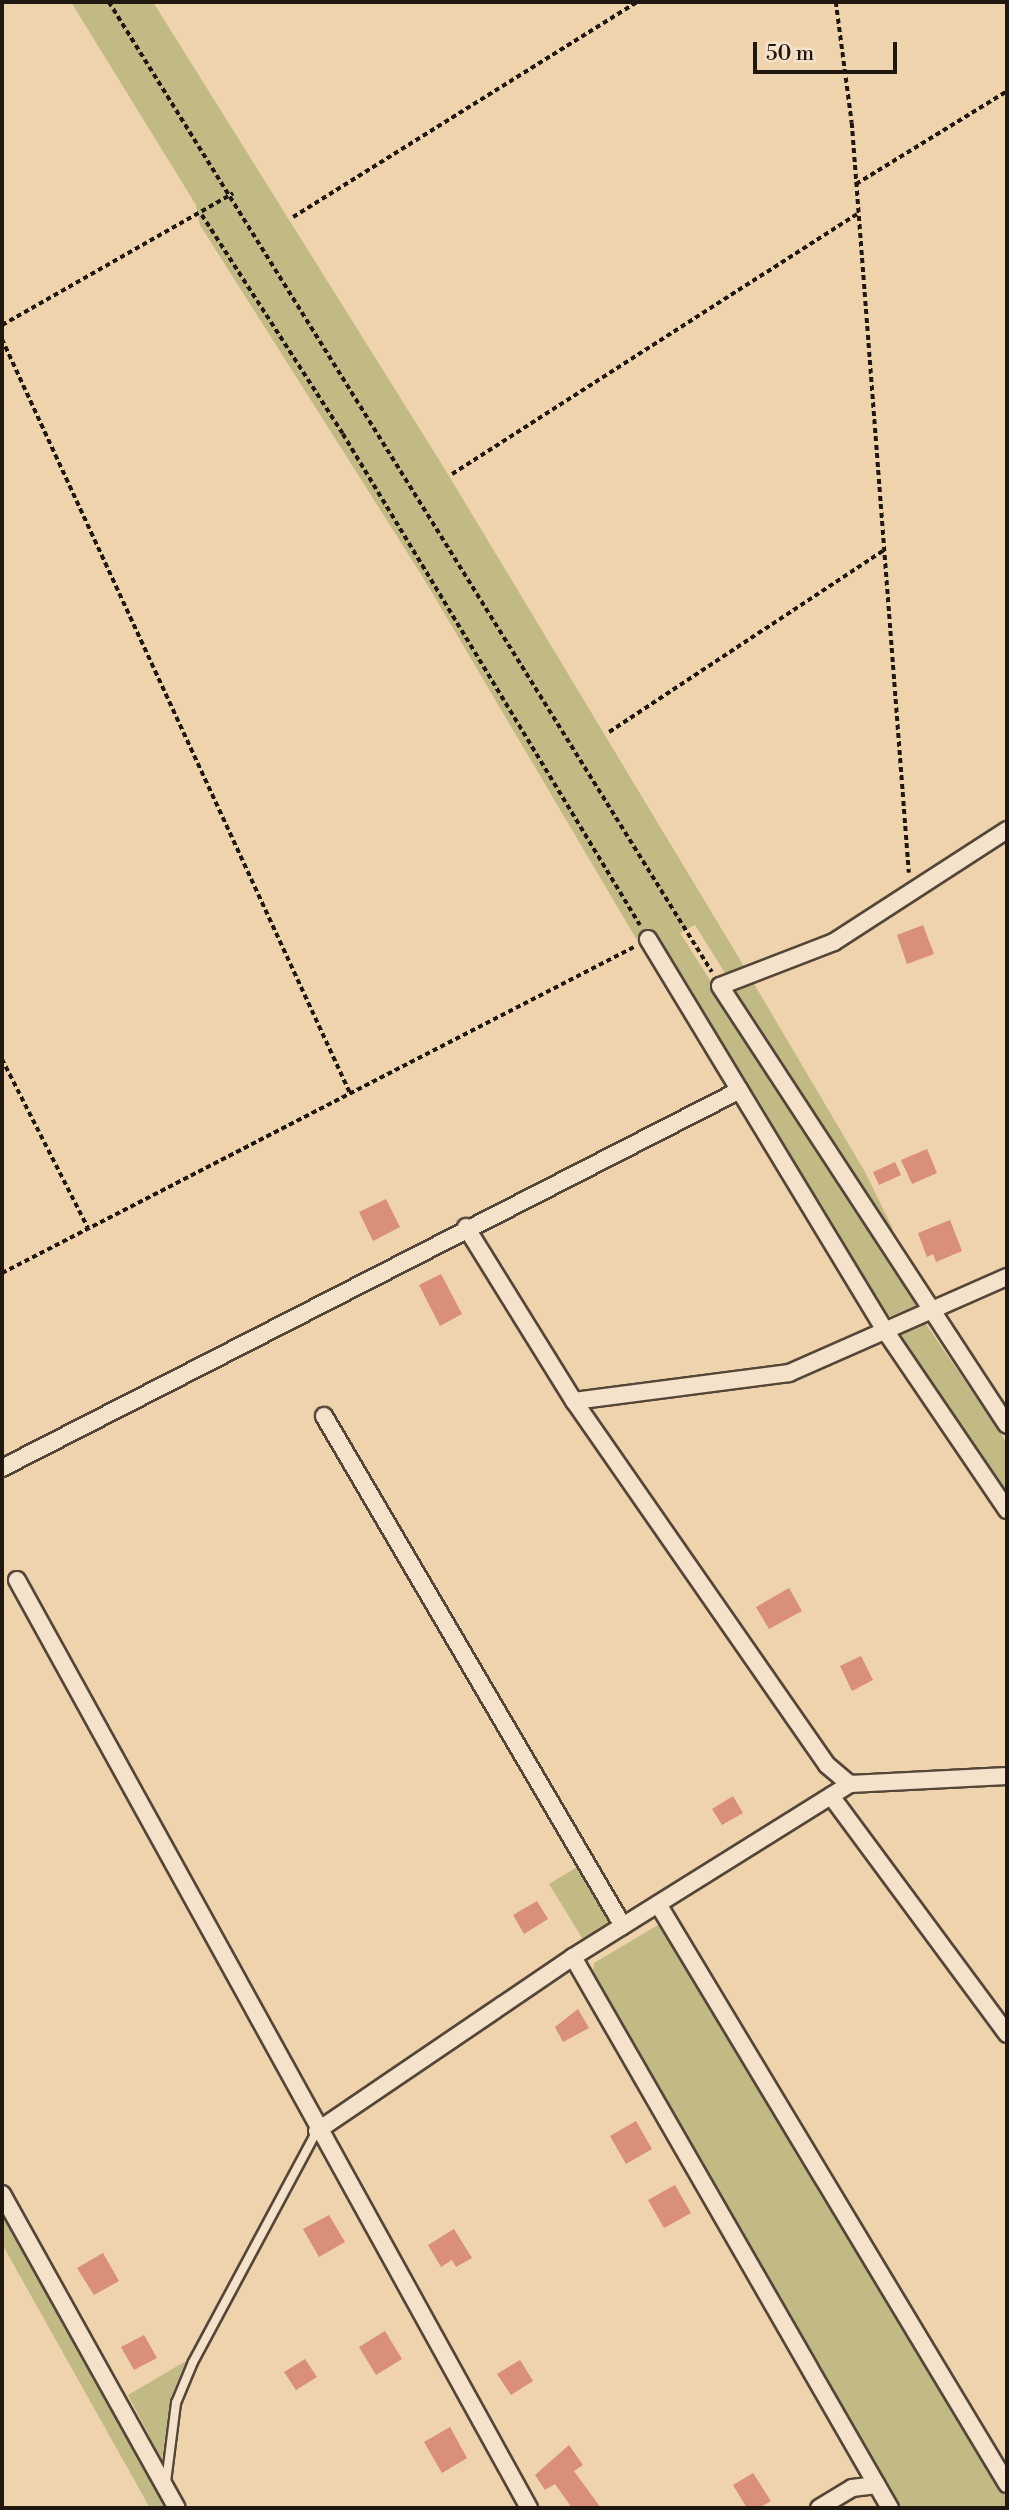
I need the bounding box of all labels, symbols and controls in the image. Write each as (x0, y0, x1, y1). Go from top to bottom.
scale bar (757, 28, 900, 72)
text: 50 m (766, 41, 814, 67)

